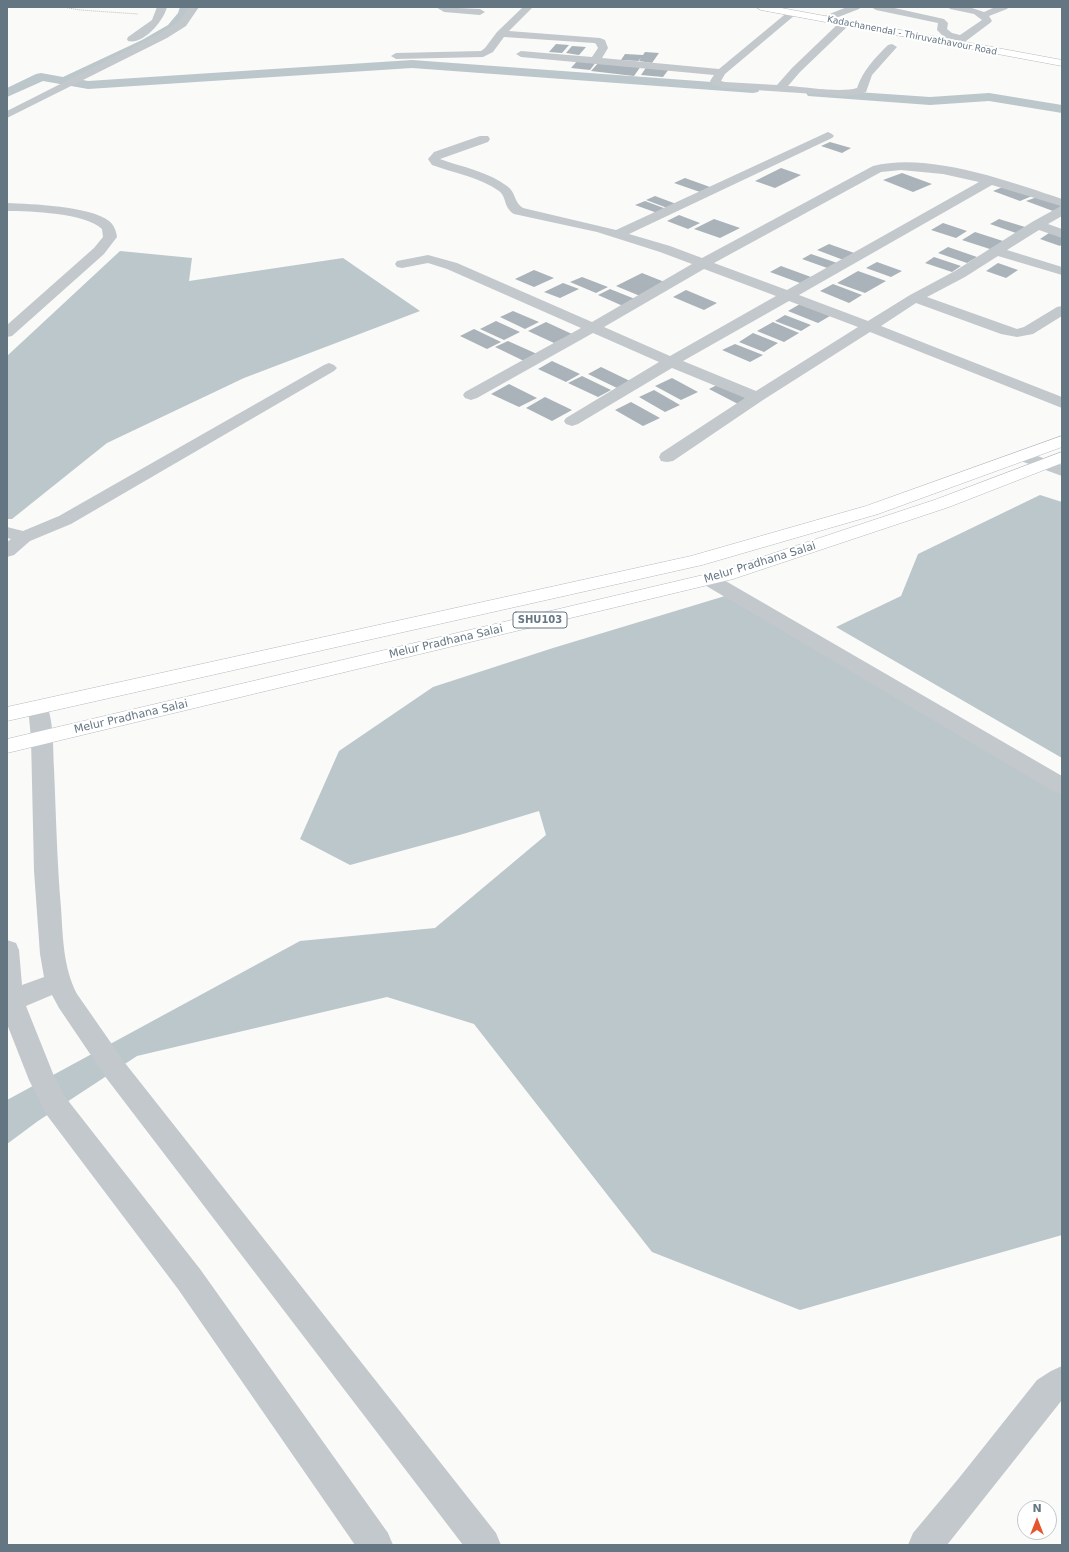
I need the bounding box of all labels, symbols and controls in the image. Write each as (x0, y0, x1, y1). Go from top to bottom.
street label: Kadachanendal - Thiruvathavour Road (826, 14, 998, 58)
street label: Melur Pradhana Salai (702, 540, 818, 586)
road number: SHU103 (513, 612, 567, 628)
street label: Melur Pradhana Salai (388, 622, 504, 662)
street label: Melur Pradhana Salai (73, 697, 189, 737)
north arrow (1017, 1500, 1057, 1540)
text: N (1032, 1502, 1042, 1515)

